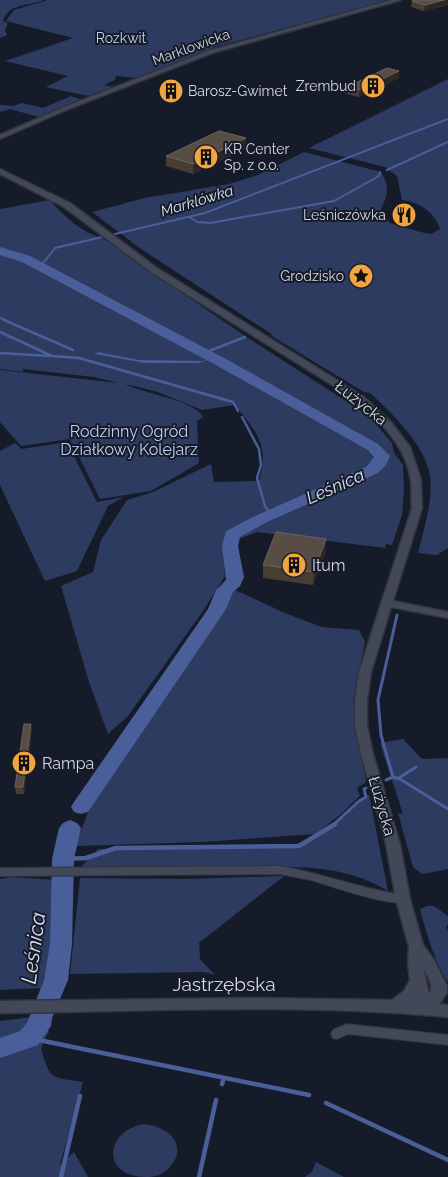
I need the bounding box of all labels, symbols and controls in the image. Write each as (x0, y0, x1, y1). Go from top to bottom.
street label: Marklowicka (150, 26, 232, 68)
park label: Rozkwit (96, 30, 147, 46)
building icon: Zrembud (360, 73, 386, 99)
building icon: Barosz-Gwimet (158, 78, 184, 104)
place label: Zrembud (296, 78, 356, 94)
place label: Barosz-Gwimet (188, 83, 288, 99)
place label: KR Center Sp. z o.o. (224, 141, 289, 173)
building icon: KR Center Sp. z o.o. (193, 144, 219, 170)
water label: Marklówka (158, 181, 236, 221)
restaurant icon: Leśniczówka (391, 202, 417, 228)
place label: Leśniczówka (303, 207, 386, 223)
place icon: Grodzisko (348, 263, 374, 289)
place label: Grodzisko (280, 268, 344, 284)
street label: Łużycka (331, 377, 391, 429)
park label: Rodzinny Ogród Działkowy Kolejarz (60, 422, 198, 459)
water label: Leśnica (303, 464, 368, 508)
building icon: Itum (281, 552, 307, 578)
place label: Itum (312, 556, 345, 575)
building icon: Rampa (11, 750, 37, 776)
place label: Rampa (42, 754, 94, 773)
street label: Łużycka (364, 774, 400, 838)
water label: Leśnica (16, 911, 50, 985)
street label: Jastrzębska (172, 973, 276, 995)

